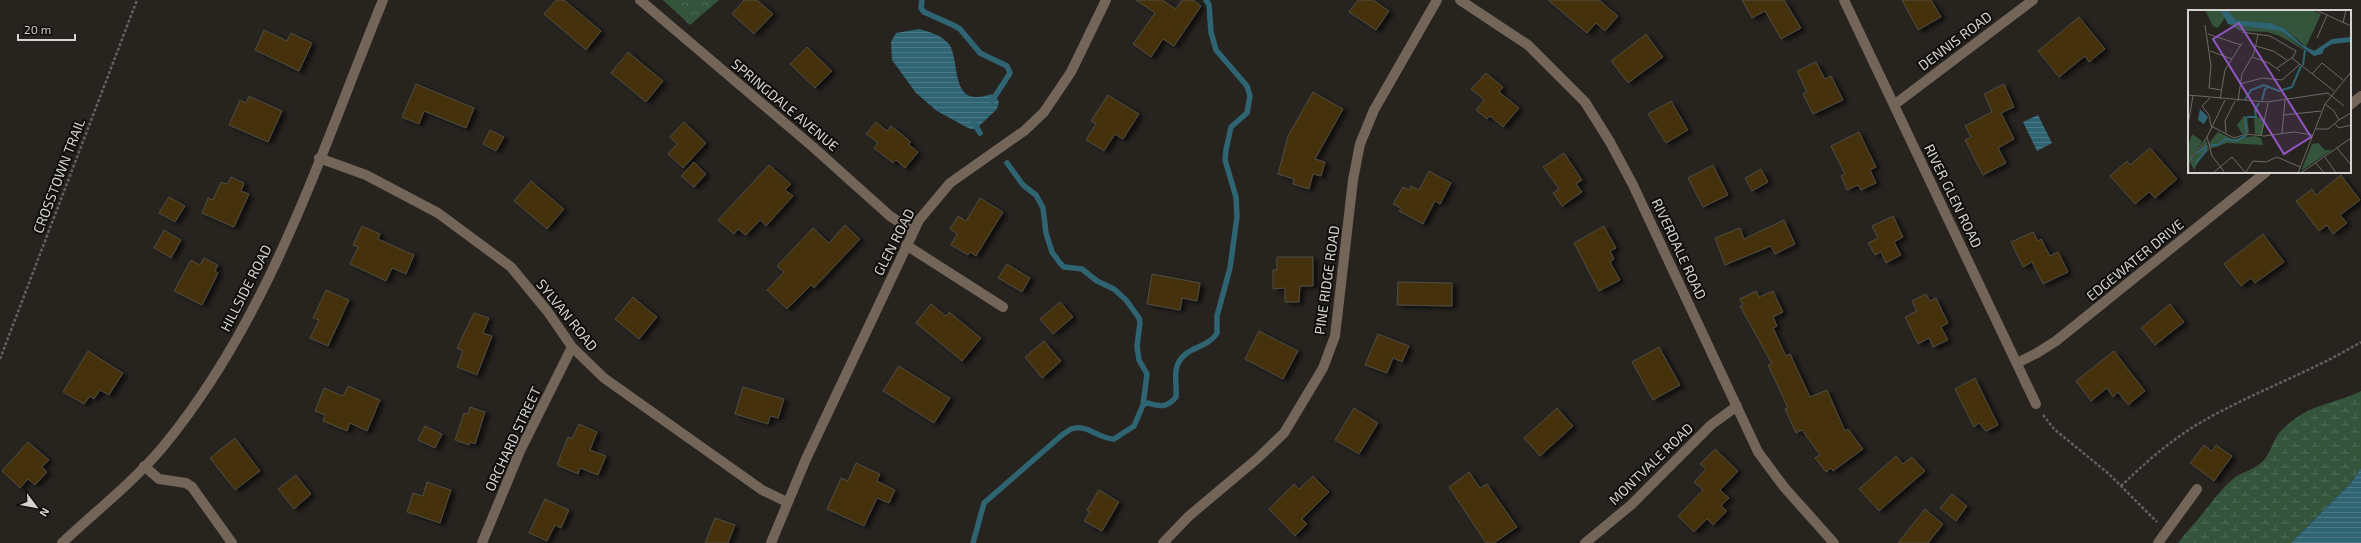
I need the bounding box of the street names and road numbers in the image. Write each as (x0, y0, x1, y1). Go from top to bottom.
street label: DENNIS ROAD (1915, 7, 1995, 74)
street label: SPRINGDALE AVENUE (728, 55, 842, 154)
street label: CROSSTOWN TRAIL (29, 116, 88, 235)
street label: RIVER GLEN ROAD (1921, 141, 1986, 250)
street label: RIVERDALE ROAD (1649, 196, 1710, 302)
street label: GLEN ROAD (869, 205, 918, 278)
street label: EDGEWATER DRIVE (2083, 215, 2187, 304)
street label: PINE RIDGE ROAD (1310, 224, 1343, 336)
street label: HILLSIDE ROAD (216, 242, 275, 334)
street label: SYLVAN ROAD (533, 275, 602, 354)
street label: ORCHARD STREET (481, 384, 544, 494)
street label: MONTVALE ROAD (1605, 419, 1696, 508)

